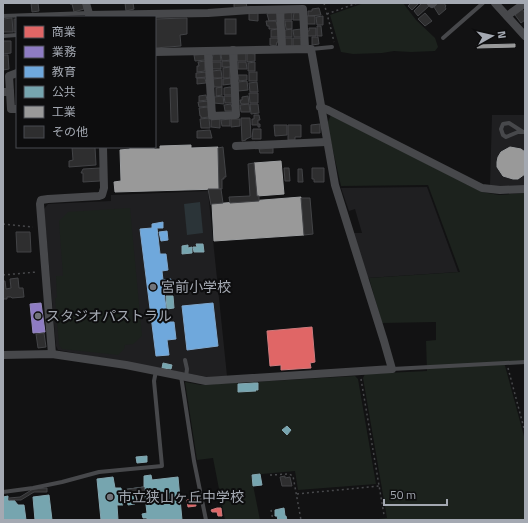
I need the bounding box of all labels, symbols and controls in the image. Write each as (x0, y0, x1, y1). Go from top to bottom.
legend (16, 16, 156, 148)
north arrow (472, 16, 512, 56)
text: 商業 (52, 22, 76, 41)
text: N (493, 30, 510, 39)
text: 業務 (52, 42, 76, 61)
text: 教育 (52, 62, 76, 81)
text: 公共 (52, 82, 76, 101)
text: 工業 (52, 102, 76, 121)
text: その他 (52, 122, 88, 141)
place label: 宮前小学校 (161, 276, 231, 297)
marker: 宮前小学校 (148, 282, 158, 292)
place label: スタジオパストラル (46, 305, 172, 326)
marker: スタジオパストラル (33, 311, 43, 321)
scale bar (384, 481, 447, 507)
text: 50 m (390, 485, 416, 504)
place label: 市立狭山ヶ丘中学校 (118, 486, 244, 507)
marker: 市立狭山ヶ丘中学校 (105, 492, 115, 502)

